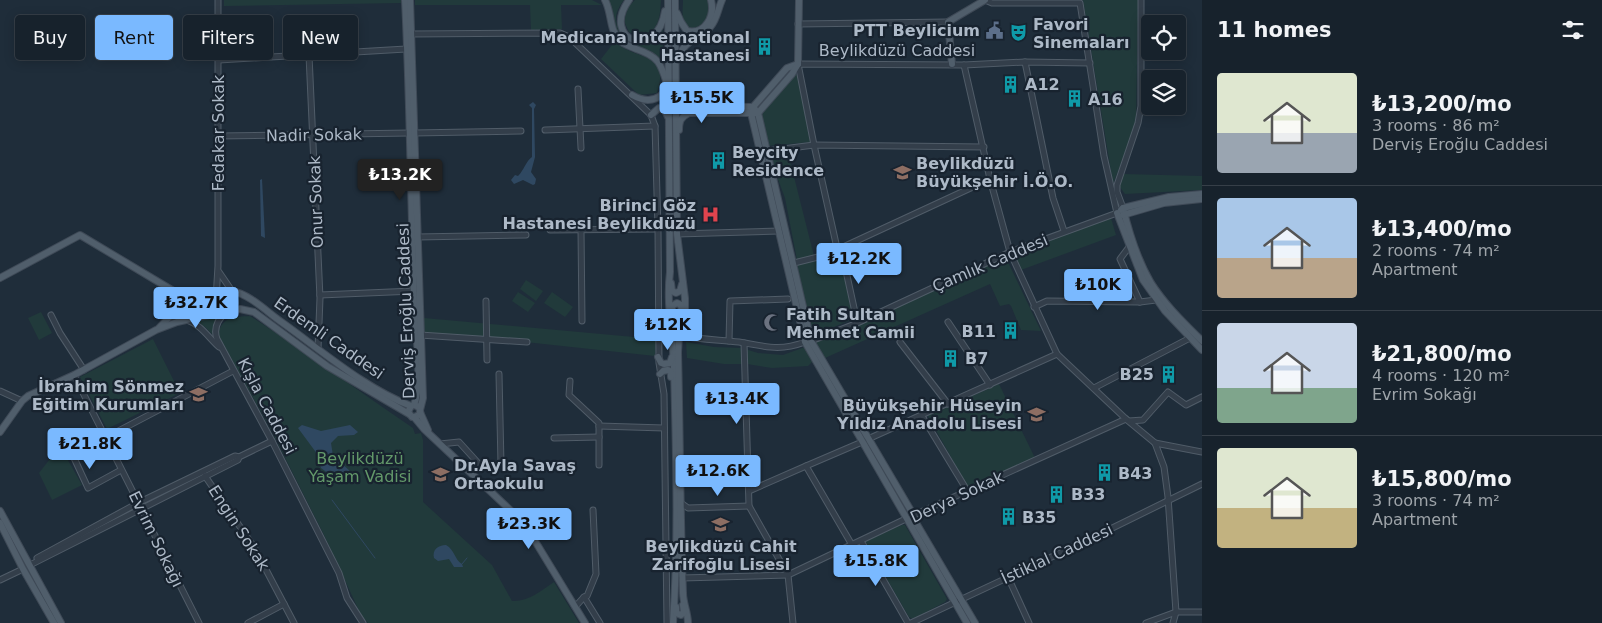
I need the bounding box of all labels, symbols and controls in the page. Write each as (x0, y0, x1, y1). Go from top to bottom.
chip: Buy (15, 15, 85, 60)
chip: Rent (95, 15, 173, 60)
chip: Filters (183, 15, 273, 60)
chip: New (283, 15, 358, 60)
place label: Favori Sinemaları (1033, 15, 1129, 52)
map controls (1141, 15, 1186, 115)
button: locate (1141, 15, 1186, 60)
icon: filters (1559, 16, 1587, 44)
text: 11 homes (1217, 18, 1332, 42)
public building icon: PTT Beylicium (984, 20, 1004, 40)
place label: PTT Beylicium (853, 21, 980, 40)
theatre icon: Favori Sinemaları (1009, 23, 1029, 43)
place label: Medicana International Hastanesi (541, 28, 750, 65)
building icon: Medicana International Hastanesi (754, 36, 774, 56)
street label: Beylikdüzü Caddesi (819, 41, 975, 60)
button: layers (1141, 70, 1186, 115)
street label: Fedakar Sokak (209, 74, 228, 191)
building icon: A12 (1001, 74, 1021, 94)
place label: A12 (1025, 75, 1060, 94)
pin: ₺15.5K (661, 82, 743, 124)
text: ₺15.5K (670, 88, 734, 107)
building icon: A16 (1064, 89, 1084, 109)
place label: A16 (1088, 90, 1123, 109)
text: ₺13,200/mo (1372, 92, 1512, 116)
icon: home (1257, 93, 1317, 153)
text: 3 rooms · 86 m² (1372, 116, 1500, 135)
street label: Nadir Sokak (266, 125, 363, 145)
text: Derviş Eroğlu Caddesi (1372, 135, 1548, 154)
place label: Beycity Residence (732, 143, 824, 180)
building icon: Beycity Residence (708, 151, 728, 171)
place label: Beylikdüzü Büyükşehir İ.Ö.O. (916, 154, 1073, 191)
street label: Onur Sokak (305, 155, 327, 249)
pin: ₺13.2K (359, 158, 441, 201)
school or university icon: Beylikdüzü Büyükşehir İ.Ö.O. (892, 162, 912, 182)
text: ₺13.2K (368, 165, 432, 184)
place label: Birinci Göz Hastanesi Beylikdüzü (502, 196, 696, 233)
hospital icon: Birinci Göz Hastanesi Beylikdüzü (700, 204, 720, 224)
text: ₺13,400/mo (1372, 217, 1512, 241)
icon: home (1257, 218, 1317, 278)
street label: Derviş Eroğlu Caddesi (393, 223, 419, 399)
street label: Çamlık Caddesi (929, 230, 1051, 296)
text: 2 rooms · 74 m² (1372, 241, 1500, 260)
pin: ₺12.2K (818, 242, 900, 285)
text: ₺12.2K (827, 249, 891, 268)
text: Apartment (1372, 260, 1458, 279)
pin: ₺10K (1068, 268, 1128, 311)
text: ₺10K (1075, 275, 1121, 294)
pin: ₺32.7K (155, 286, 237, 329)
text: ₺32.7K (164, 293, 228, 312)
street label: Erdemli Caddesi (270, 293, 388, 383)
place label: Fatih Sultan Mehmet Camii (786, 305, 915, 342)
pin: ₺12K (638, 308, 698, 351)
mosque icon: Fatih Sultan Mehmet Camii (762, 313, 782, 333)
text: ₺12K (645, 315, 691, 334)
building icon: B11 (1000, 321, 1020, 341)
place label: B11 (962, 322, 996, 341)
text: ₺21,800/mo (1372, 342, 1512, 366)
icon: home (1257, 343, 1317, 403)
building icon: B7 (941, 348, 961, 368)
place label: B7 (965, 349, 988, 368)
street label: Kışla Caddesi (234, 355, 300, 457)
building icon: B25 (1158, 364, 1178, 384)
place label: B25 (1120, 365, 1154, 384)
text: 4 rooms · 120 m² (1372, 366, 1510, 385)
place label: İbrahim Sönmez Eğitim Kurumları (32, 377, 184, 414)
pin: ₺13.4K (696, 382, 778, 425)
school or university icon: İbrahim Sönmez Eğitim Kurumları (188, 385, 208, 405)
text: Evrim Sokağı (1372, 385, 1477, 404)
text: ₺13.4K (705, 389, 769, 408)
place label: Büyükşehir Hüseyin Yıldız Anadolu Lisesi (836, 396, 1022, 433)
school or university icon: Büyükşehir Hüseyin Yıldız Anadolu Lisesi (1026, 404, 1046, 424)
pin: ₺21.8K (49, 428, 131, 470)
text: ₺21.8K (58, 434, 122, 453)
park label: Beylikdüzü Yaşam Vadisi (307, 449, 412, 486)
pin: ₺12.6K (677, 454, 759, 497)
place label: Dr.Ayla Savaş Ortaokulu (454, 456, 576, 493)
text: ₺12.6K (686, 461, 750, 480)
building icon: B43 (1094, 463, 1114, 483)
school or university icon: Dr.Ayla Savaş Ortaokulu (430, 464, 450, 484)
place label: B43 (1118, 464, 1152, 483)
street label: Derya Sokak (907, 467, 1007, 527)
text: ₺15,800/mo (1372, 467, 1512, 491)
icon: home (1257, 468, 1317, 528)
street label: Engin Sokak (204, 482, 274, 575)
building icon: B33 (1047, 484, 1067, 504)
place label: B33 (1071, 485, 1105, 504)
street label: Evrim Sokağı (125, 488, 187, 590)
text: 3 rooms · 74 m² (1372, 491, 1500, 510)
building icon: B35 (998, 507, 1018, 527)
pin: ₺23.3K (488, 508, 570, 550)
place label: B35 (1022, 508, 1056, 527)
text: Apartment (1372, 510, 1458, 529)
text: ₺23.3K (497, 514, 561, 533)
school or university icon: Beylikdüzü Cahit Zarifoğlu Lisesi (711, 515, 731, 535)
street label: İstiklal Caddesi (998, 520, 1116, 588)
place label: Beylikdüzü Cahit Zarifoğlu Lisesi (645, 537, 797, 574)
pin: ₺15.8K (835, 544, 917, 587)
text: ₺15.8K (844, 551, 908, 570)

